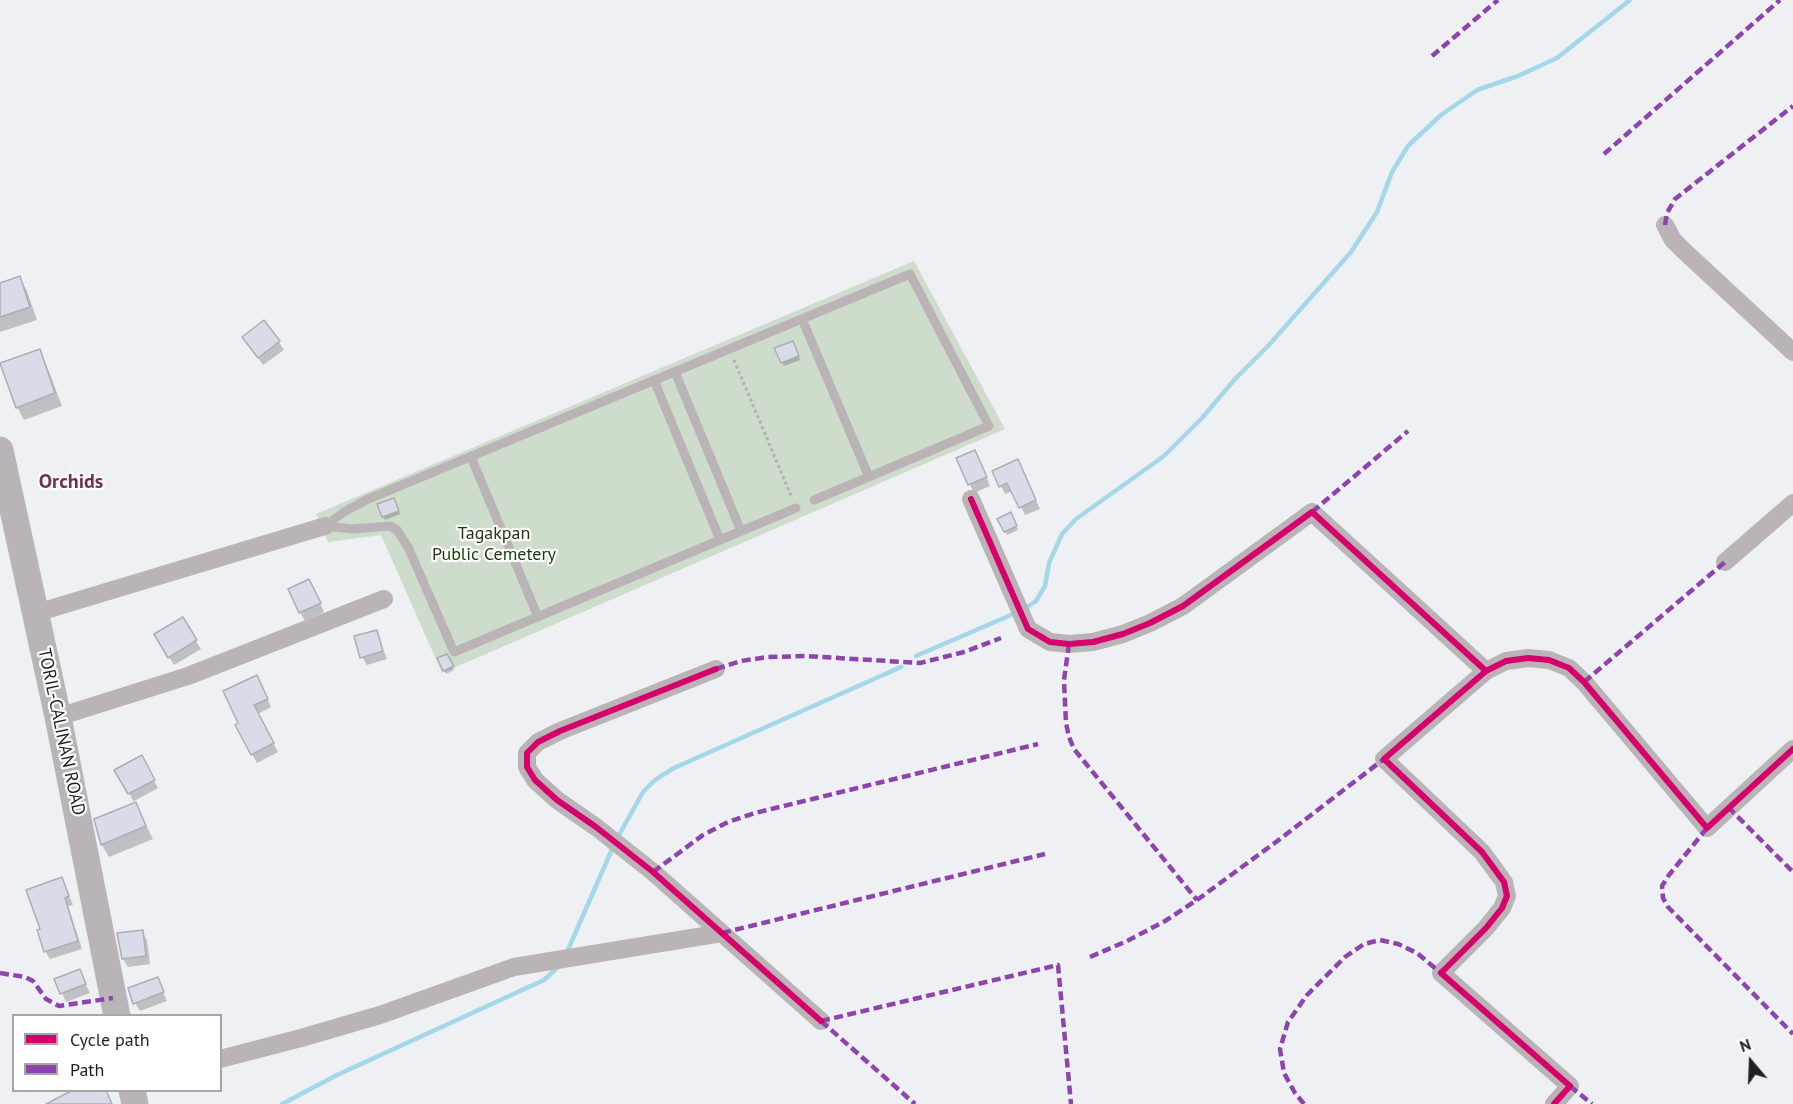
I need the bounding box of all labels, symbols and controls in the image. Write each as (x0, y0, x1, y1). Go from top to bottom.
district label: Orchids (39, 470, 103, 494)
park label: Tagakpan Public Cemetery (432, 523, 556, 566)
street label: TORIL-CALINAN ROAD (33, 646, 89, 818)
legend (12, 1014, 222, 1092)
text: Cycle path (70, 1028, 150, 1051)
north arrow (1721, 1032, 1781, 1092)
text: N (1737, 1034, 1753, 1056)
text: Path (70, 1058, 104, 1081)

